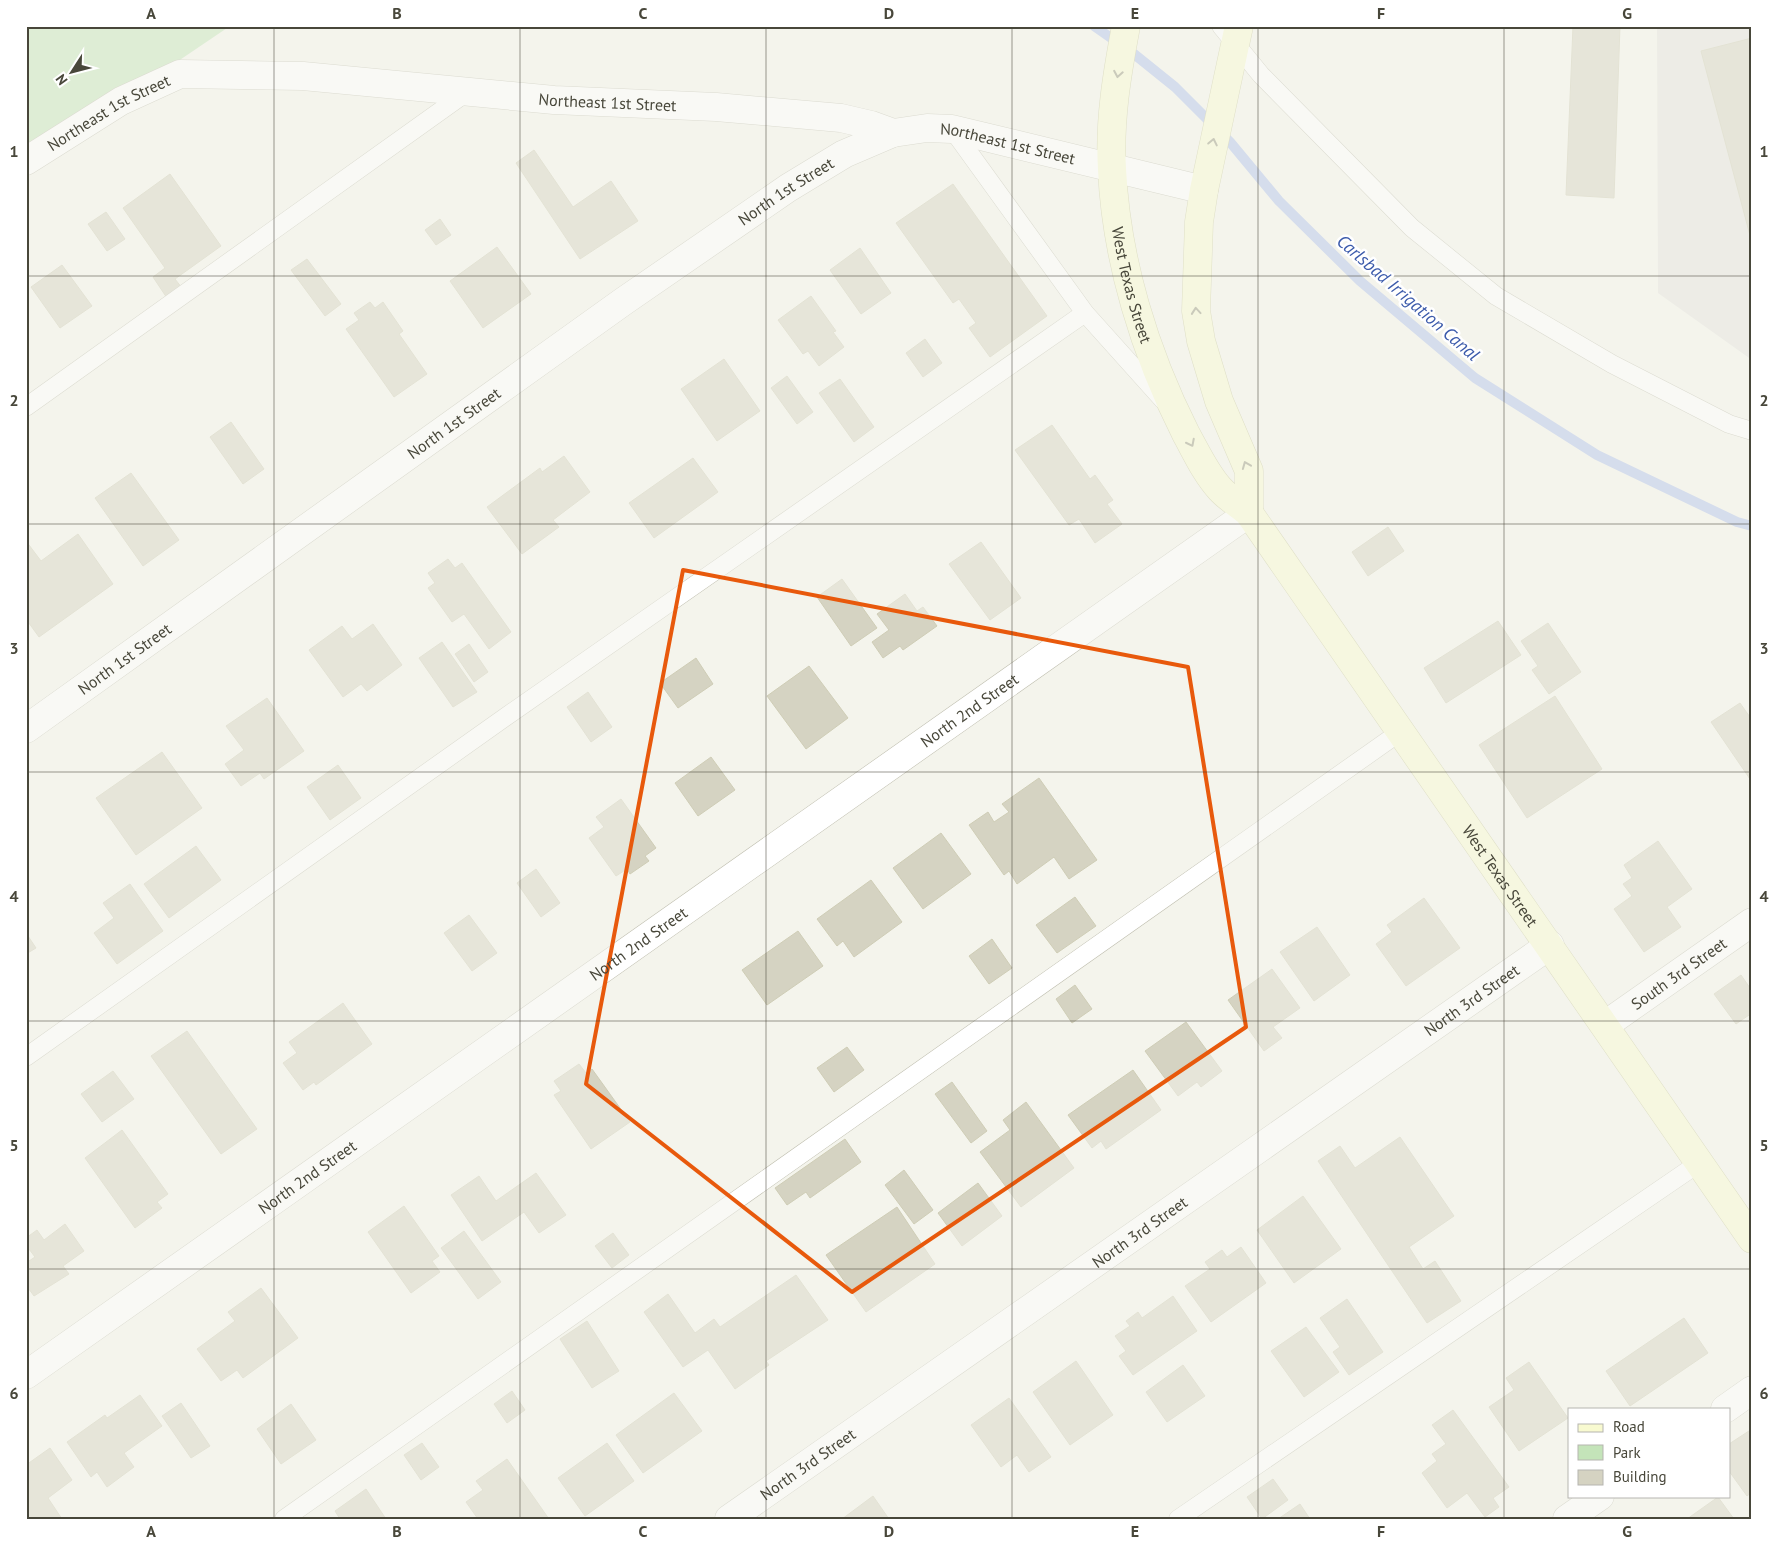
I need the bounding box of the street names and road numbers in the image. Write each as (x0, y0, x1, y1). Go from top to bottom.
street label: Northeast 1st Street (45, 71, 175, 155)
street label: Northeast 1st Street (538, 89, 678, 115)
street label: Northeast 1st Street (940, 119, 1078, 169)
street label: North 1st Street (734, 152, 838, 229)
street label: West Texas Street (1108, 225, 1157, 346)
street label: North 1st Street (403, 382, 505, 463)
street label: North 1st Street (74, 618, 175, 699)
street label: North 2nd Street (916, 669, 1023, 751)
street label: West Texas Street (1458, 821, 1543, 931)
street label: North 2nd Street (585, 902, 691, 985)
street label: South 3rd Street (1627, 933, 1731, 1014)
street label: North 3rd Street (1420, 959, 1524, 1040)
street label: North 2nd Street (254, 1135, 360, 1218)
street label: North 3rd Street (1088, 1191, 1192, 1272)
street label: North 3rd Street (756, 1423, 860, 1504)

